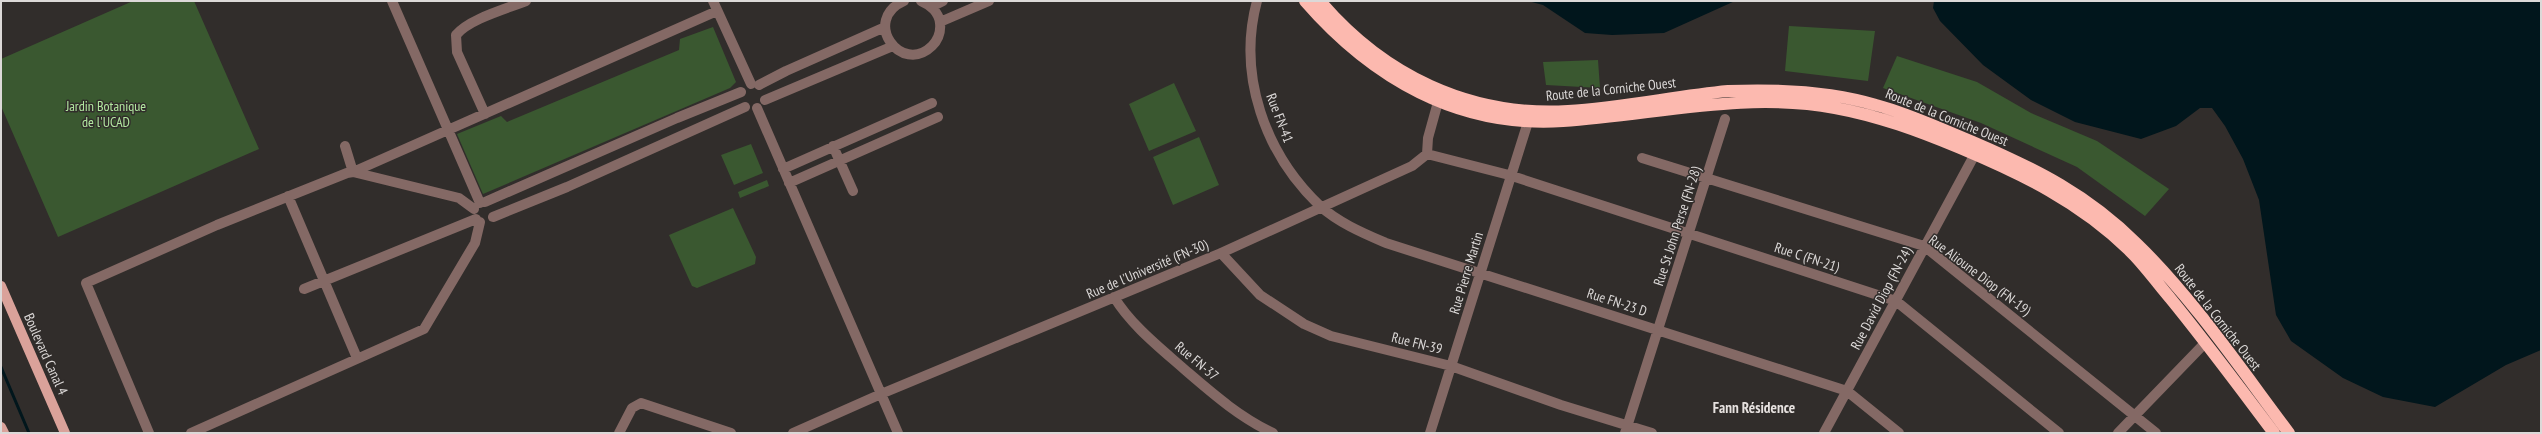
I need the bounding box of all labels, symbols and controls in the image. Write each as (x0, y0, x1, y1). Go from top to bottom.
street label: Route de la Corniche Ouest (1545, 73, 1677, 105)
street label: Route de la Corniche Ouest (1883, 84, 2011, 150)
street label: Rue FN-41 (1262, 91, 1298, 145)
park label: Jardin Botanique de l'UCAD (65, 97, 146, 131)
street label: Rue St John Perse (FN-28) (1649, 163, 1705, 288)
street label: Rue Pierre Martin (1445, 230, 1487, 316)
street label: Rue Alioune Diop (FN-19) (1925, 231, 2035, 320)
street label: Rue de l'Université (FN-30) (1083, 235, 1211, 303)
street label: Rue C (FN-21) (1772, 238, 1842, 276)
street label: Rue David Diop (FN-24) (1846, 243, 1916, 353)
street label: Route de la Corniche Ouest (2171, 260, 2265, 374)
street label: Rue FN-23 D (1585, 284, 1649, 320)
street label: Boulevard Canal 4 (20, 310, 72, 398)
street label: Rue FN-39 (1390, 328, 1444, 358)
street label: Rue FN-37 (1171, 338, 1223, 384)
district label: Fann Résidence (1713, 398, 1795, 417)

